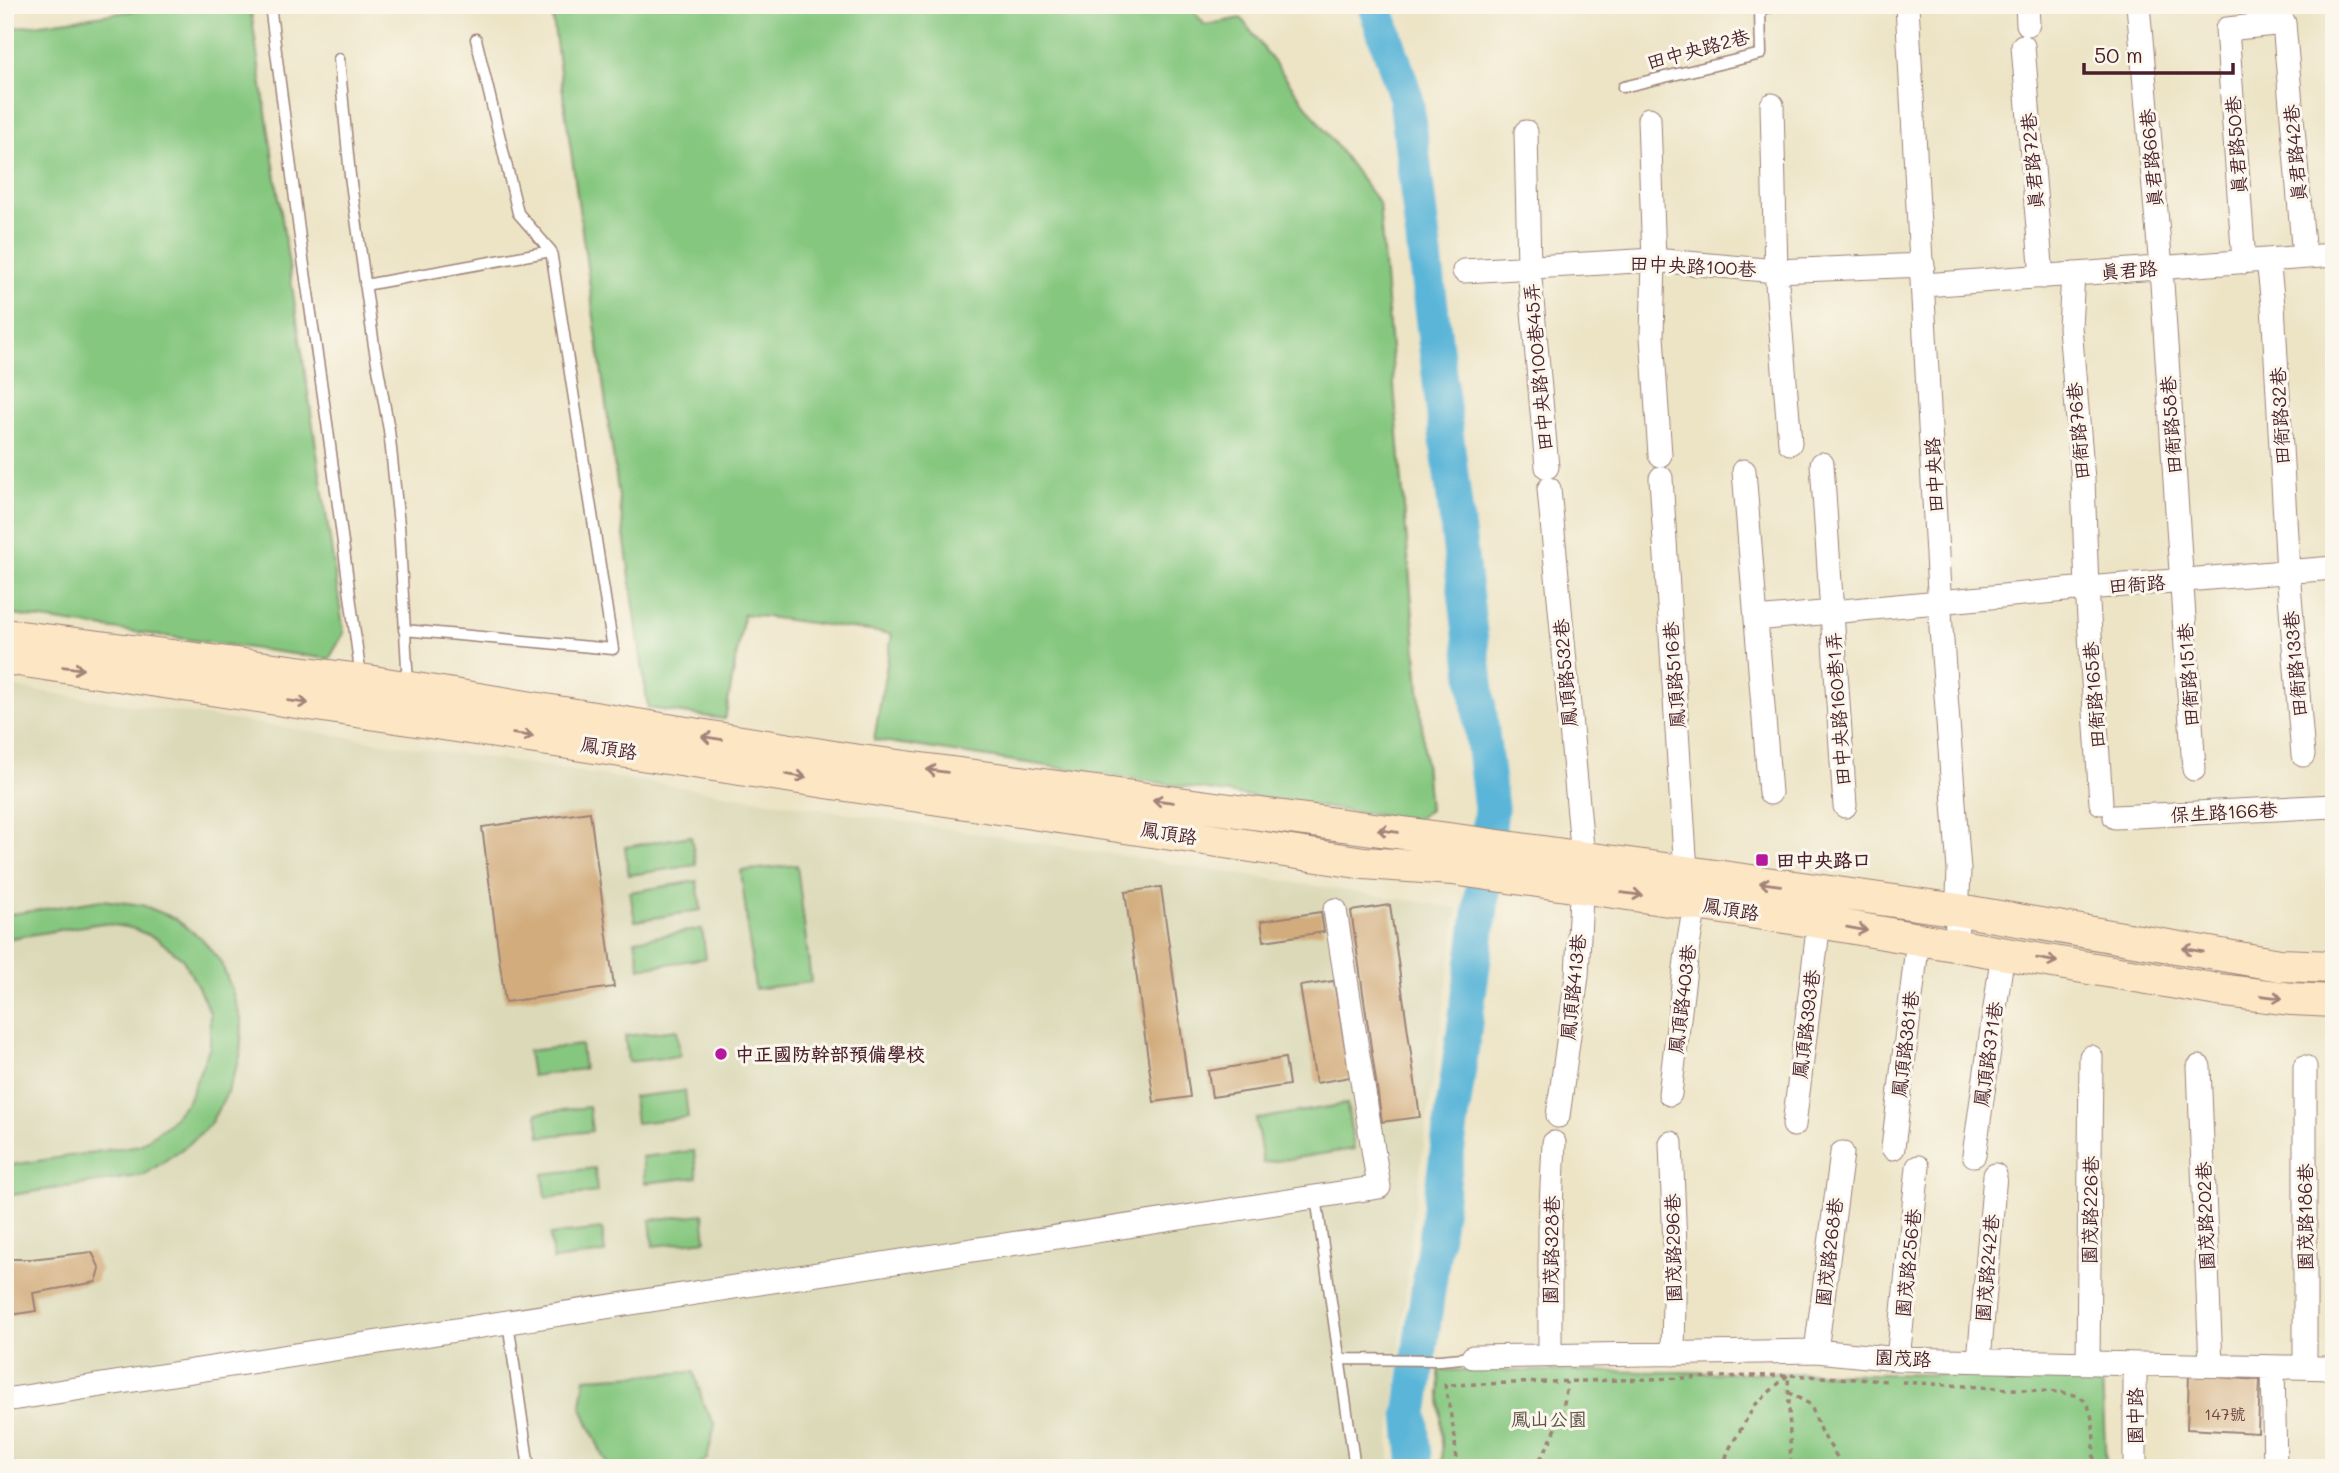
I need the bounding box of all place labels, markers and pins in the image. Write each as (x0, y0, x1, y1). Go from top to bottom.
place label: 田中央路口 (1776, 847, 1871, 872)
marker: 田中央路口 (1754, 852, 1770, 868)
place label: 中正國防幹部預備學校 (735, 1041, 925, 1066)
marker: 中正國防幹部預備學校 (713, 1046, 729, 1062)

